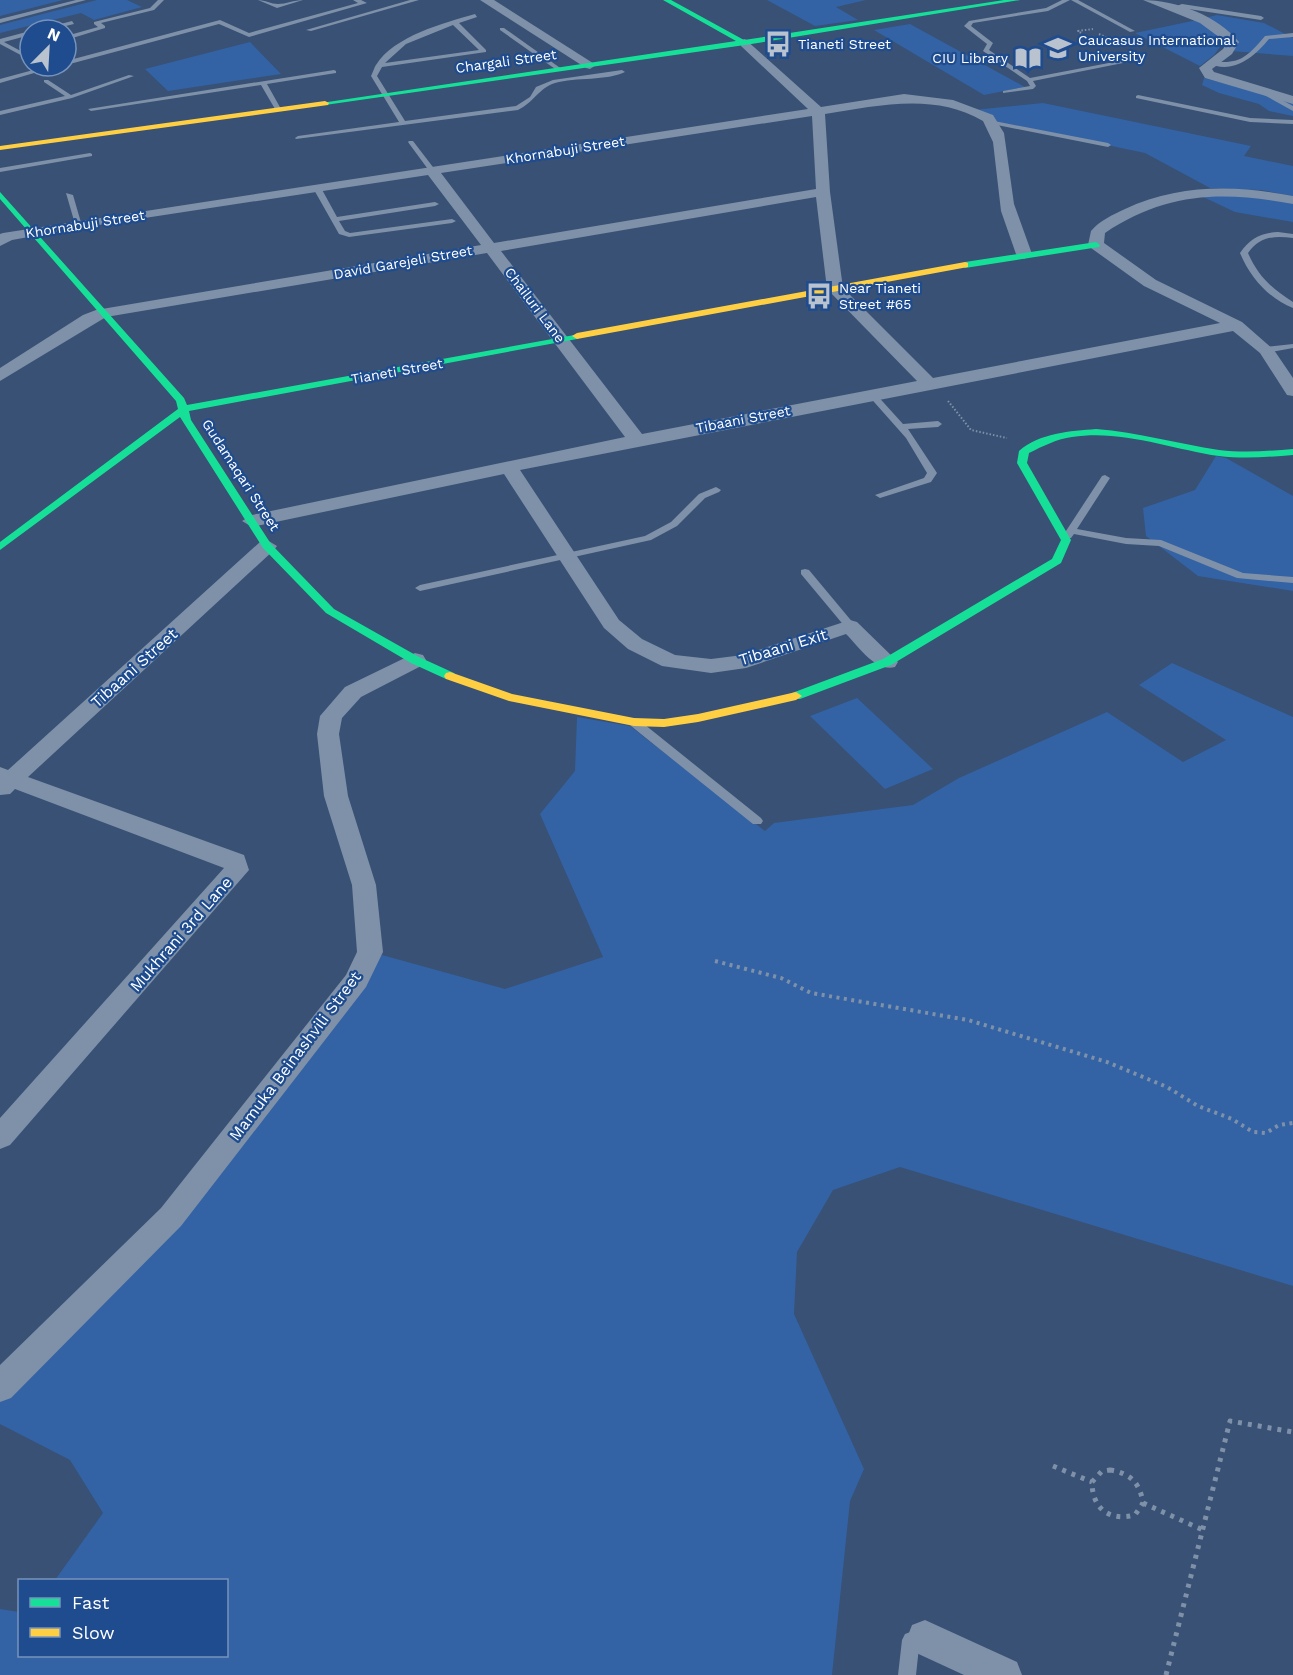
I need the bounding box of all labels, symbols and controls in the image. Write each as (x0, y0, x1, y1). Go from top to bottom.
north arrow (18, 18, 78, 78)
text: N (45, 24, 63, 46)
bus stop icon: Tianeti Street (763, 29, 793, 59)
place label: Caucasus International University (1078, 32, 1236, 64)
school or university icon: Caucasus International University (1043, 33, 1073, 63)
place label: Tianeti Street (798, 36, 891, 52)
library icon: CIU Library (1013, 43, 1043, 73)
street label: Chargali Street (454, 46, 558, 76)
place label: CIU Library (932, 50, 1009, 66)
street label: Khornabuji Street (504, 133, 626, 167)
street label: Khornabuji Street (24, 207, 146, 241)
street label: David Garejeli Street (332, 242, 474, 282)
street label: Chailuri Lane (502, 264, 568, 346)
place label: Near Tianeti Street #65 (839, 280, 921, 312)
bus stop icon: Near Tianeti Street #65 (804, 281, 834, 311)
street label: Tianeti Street (350, 355, 444, 387)
street label: Tibaani Street (694, 402, 792, 436)
street label: Gudamaqari Street (199, 416, 283, 534)
street label: Tibaani Street (87, 624, 181, 712)
street label: Tibaani Exit (737, 625, 830, 669)
street label: Mukhrani 3rd Lane (126, 873, 236, 995)
street label: Mamuka Beinashvili Street (225, 967, 365, 1144)
legend (18, 1579, 228, 1657)
text: Fast (72, 1592, 110, 1613)
text: Slow (72, 1622, 115, 1643)

